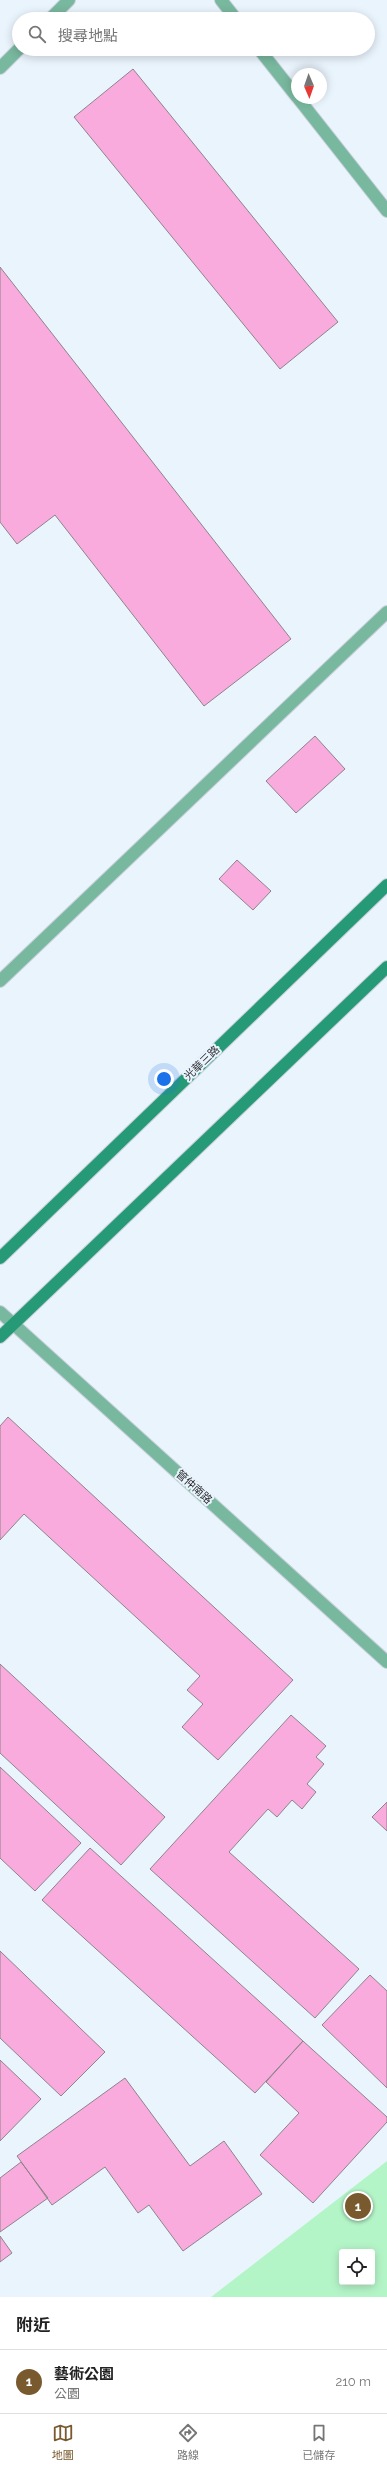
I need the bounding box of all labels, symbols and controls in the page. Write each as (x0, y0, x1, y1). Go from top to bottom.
search box (12, 12, 375, 56)
icon: search (26, 23, 48, 45)
text: 搜尋地點 (58, 27, 118, 45)
north arrow (291, 68, 327, 104)
street label: 光華三路 (182, 1043, 222, 1083)
your location (154, 1069, 174, 1089)
street label: 管仲南路 (173, 1467, 215, 1507)
pin: 1 (345, 2191, 371, 2221)
map controls (339, 2249, 375, 2285)
button: locate (339, 2249, 375, 2285)
text: 附近 (16, 2315, 50, 2335)
text: 藝術公園 (54, 2365, 114, 2383)
text: 1 (26, 2374, 32, 2389)
text: 210 m (335, 2374, 371, 2389)
text: 公園 (54, 2386, 80, 2401)
tab: 地圖 (52, 2422, 74, 2462)
tab: 路線 (177, 2422, 199, 2462)
tab: 已儲存 (302, 2422, 335, 2462)

